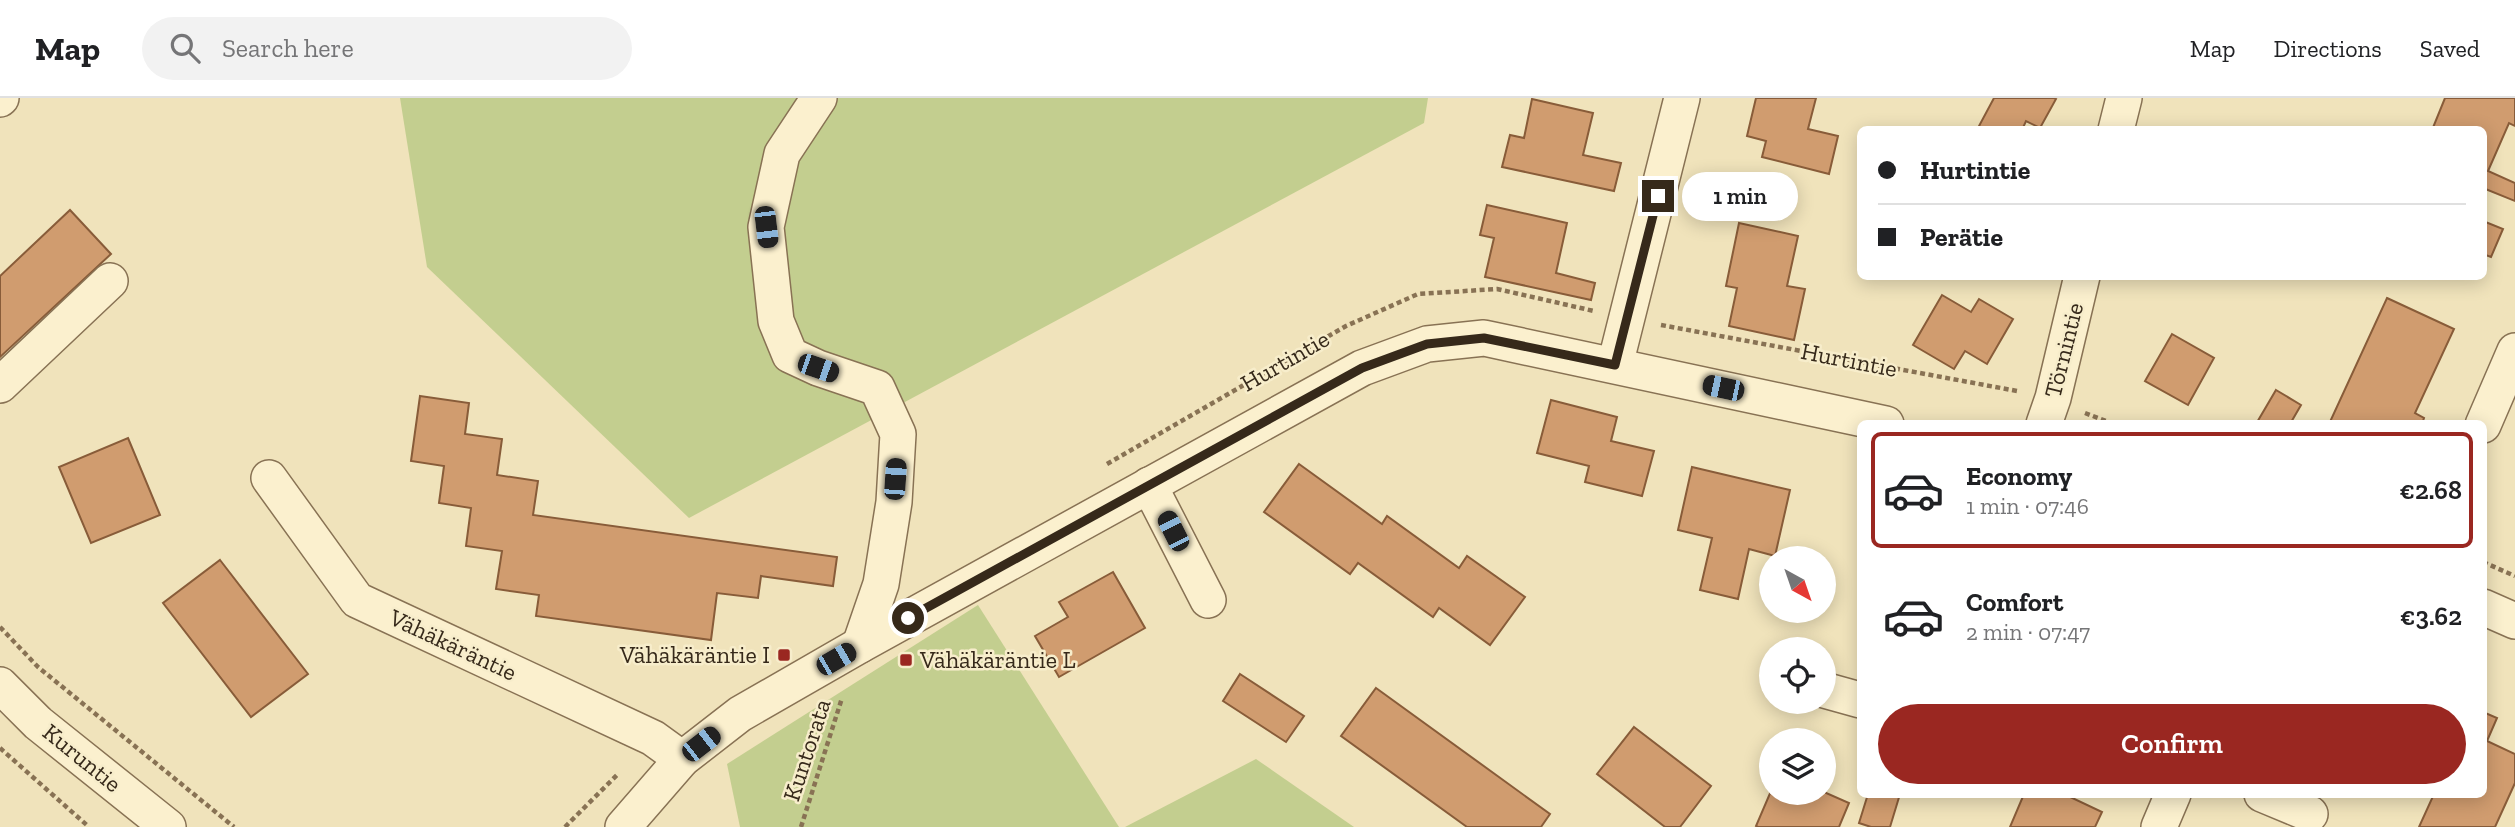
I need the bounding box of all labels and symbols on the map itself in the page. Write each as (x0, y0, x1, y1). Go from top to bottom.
callout: 1 min (1682, 172, 1798, 220)
route end (1642, 180, 1674, 212)
car (754, 205, 779, 249)
street label: Törnintie (2038, 299, 2089, 400)
street label: Hurtintie (1235, 324, 1334, 397)
street label: Hurtintie (1798, 336, 1900, 383)
car (795, 351, 842, 385)
car (1701, 373, 1746, 403)
car (884, 457, 907, 501)
car (1155, 508, 1192, 554)
north arrow (1759, 546, 1836, 623)
street label: Vähäkäräntie (384, 602, 521, 687)
route start (892, 602, 924, 634)
car (813, 639, 860, 679)
place label: Vähäkäräntie I (619, 640, 770, 669)
place label: Vähäkäräntie L (919, 645, 1076, 674)
marker: Vähäkäräntie I (776, 647, 792, 663)
marker: Vähäkäräntie L (898, 652, 914, 668)
street label: Kuntorata (776, 695, 837, 805)
street label: Kuruntie (37, 717, 128, 798)
car (678, 723, 725, 765)

